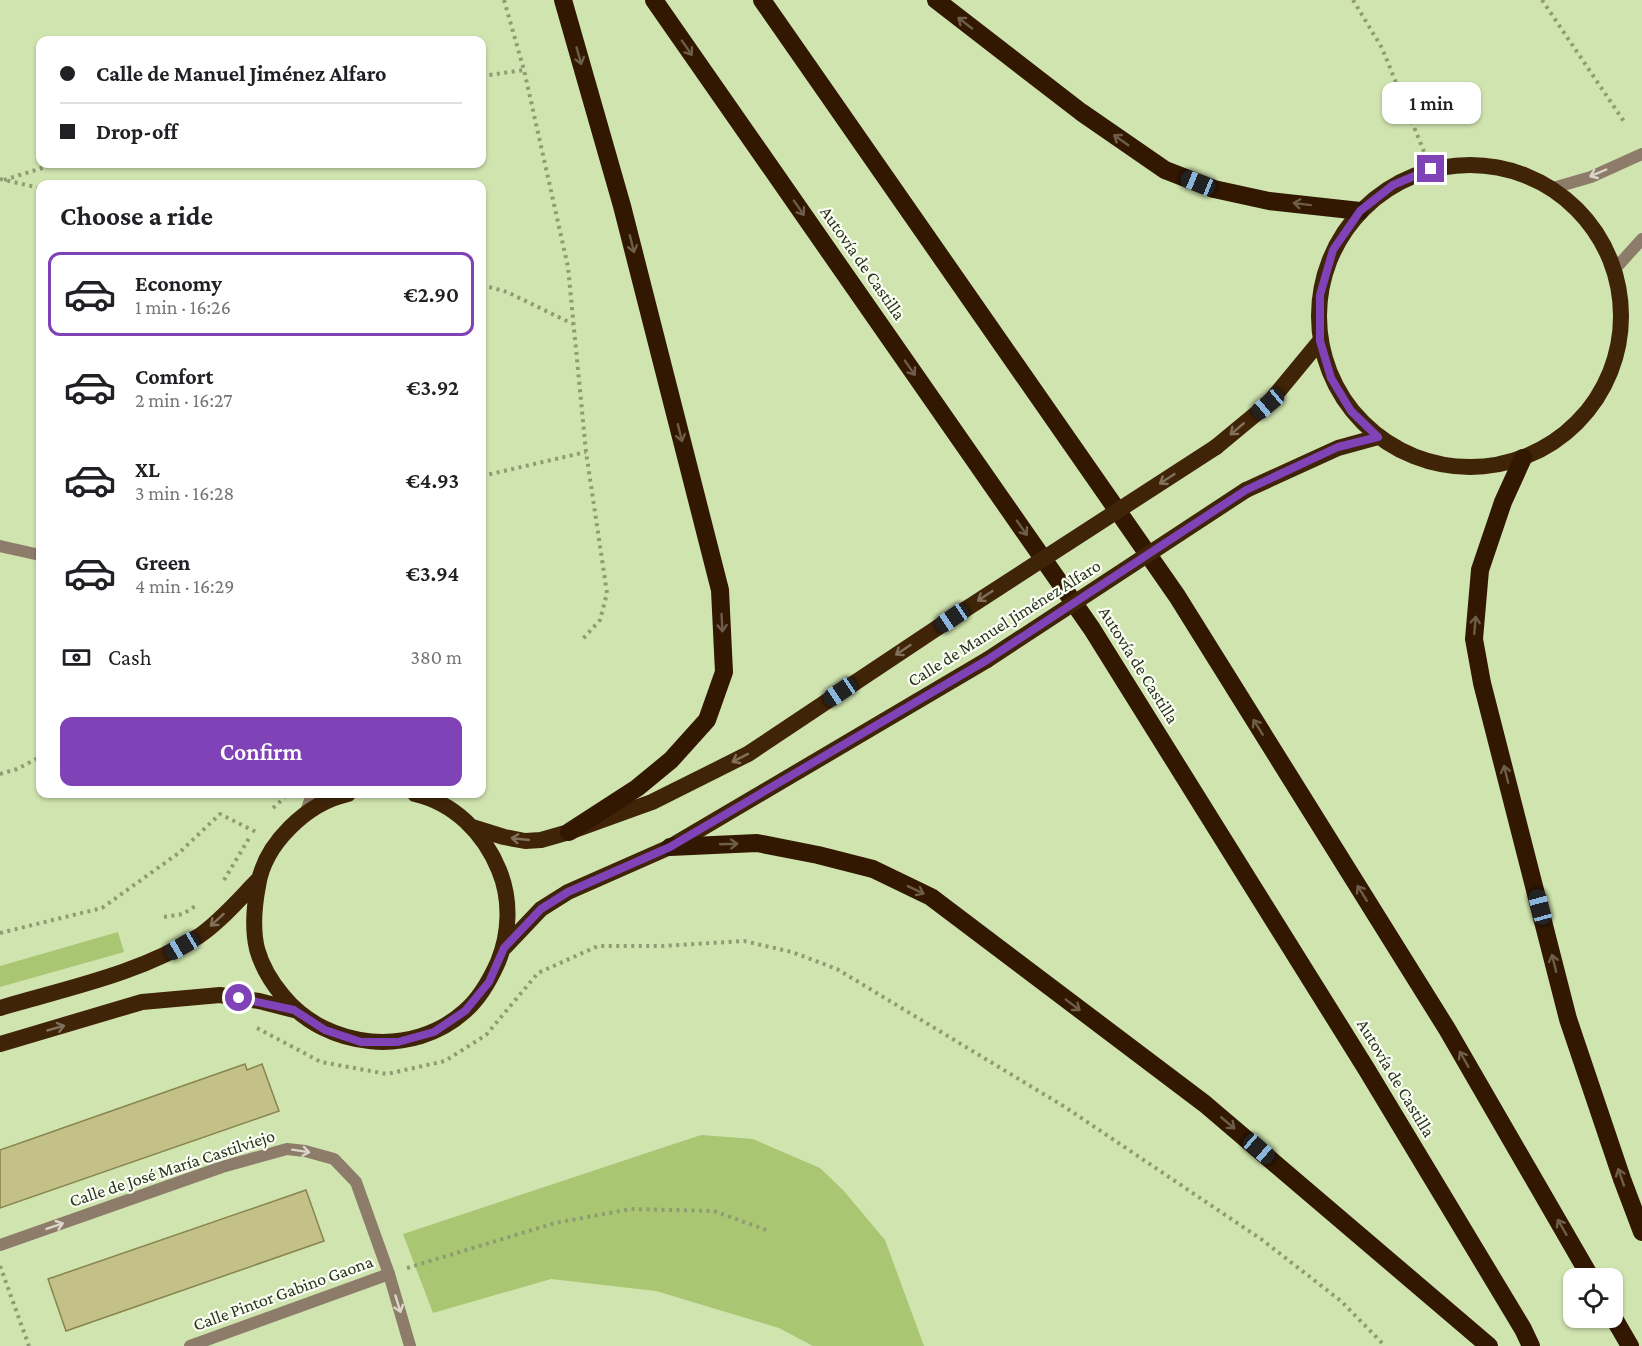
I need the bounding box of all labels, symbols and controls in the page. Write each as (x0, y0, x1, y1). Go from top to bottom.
one-way arrow (957, 16, 973, 29)
one-way arrow (681, 39, 693, 56)
one-way arrow (574, 46, 585, 65)
text: Calle de Manuel Jiménez Alfaro (96, 61, 386, 86)
callout: 1 min (1382, 82, 1480, 124)
text: 1 min (1409, 92, 1454, 114)
text: Drop-off (96, 119, 178, 144)
one-way arrow (1113, 134, 1130, 146)
route end (1417, 155, 1444, 182)
car (1178, 168, 1218, 198)
one-way arrow (1590, 168, 1608, 180)
one-way arrow (793, 199, 805, 216)
one-way arrow (1292, 199, 1312, 210)
text: Choose a ride (60, 201, 213, 231)
street label: Autovía de Castilla (816, 202, 910, 324)
one-way arrow (626, 234, 638, 253)
icon: car (63, 267, 117, 321)
text: Economy (135, 271, 222, 296)
text: €2.90 (404, 282, 459, 307)
text: 1 min · 16:26 (135, 296, 231, 318)
one-way arrow (904, 359, 916, 376)
icon: car (63, 360, 117, 414)
text: Comfort (135, 364, 213, 389)
text: €3.92 (406, 375, 459, 400)
car (1248, 386, 1288, 422)
text: 2 min · 16:27 (135, 389, 232, 411)
one-way arrow (675, 423, 687, 442)
one-way arrow (1229, 423, 1245, 436)
icon: car (63, 453, 117, 507)
text: XL (135, 457, 160, 482)
text: €4.93 (406, 468, 459, 493)
one-way arrow (1159, 473, 1175, 485)
text: 3 min · 16:28 (135, 482, 234, 504)
one-way arrow (1016, 519, 1028, 536)
icon: car (63, 546, 117, 600)
text: Green (135, 550, 191, 575)
street label: Calle de Manuel Jiménez Alfaro (904, 555, 1104, 691)
text: €3.94 (406, 561, 459, 586)
text: 4 min · 16:29 (135, 575, 234, 597)
one-way arrow (977, 591, 994, 603)
car (932, 600, 972, 636)
street label: Autovía de Castilla (1095, 603, 1183, 727)
one-way arrow (716, 612, 727, 632)
one-way arrow (1470, 616, 1481, 636)
icon: cash (60, 641, 93, 674)
text: Cash (108, 645, 152, 670)
one-way arrow (895, 645, 912, 657)
text: 380 m (411, 646, 462, 668)
car (820, 674, 860, 710)
button: Confirm (60, 717, 462, 786)
one-way arrow (1252, 719, 1264, 736)
one-way arrow (732, 753, 750, 764)
one-way arrow (1499, 765, 1511, 784)
one-way arrow (511, 833, 531, 844)
one-way arrow (718, 839, 738, 850)
one-way arrow (907, 884, 924, 896)
one-way arrow (1355, 884, 1368, 901)
car (1527, 887, 1553, 927)
one-way arrow (210, 913, 225, 927)
car (162, 929, 202, 963)
one-way arrow (1548, 953, 1559, 972)
route start (225, 984, 252, 1011)
one-way arrow (1065, 998, 1081, 1011)
street label: Autovía de Castilla (1353, 1015, 1439, 1141)
one-way arrow (46, 1022, 65, 1033)
one-way arrow (1458, 1051, 1470, 1068)
one-way arrow (1220, 1116, 1235, 1130)
street label: Calle de José María Castilviejo (67, 1125, 278, 1212)
car (1240, 1130, 1278, 1168)
one-way arrow (290, 1145, 310, 1156)
one-way arrow (1615, 1169, 1626, 1187)
one-way arrow (45, 1219, 64, 1230)
one-way arrow (1555, 1219, 1567, 1236)
street label: Calle Pintor Gabino Gaona (190, 1251, 376, 1335)
map controls (1563, 1268, 1623, 1328)
button: locate (1563, 1268, 1623, 1328)
one-way arrow (393, 1294, 404, 1313)

